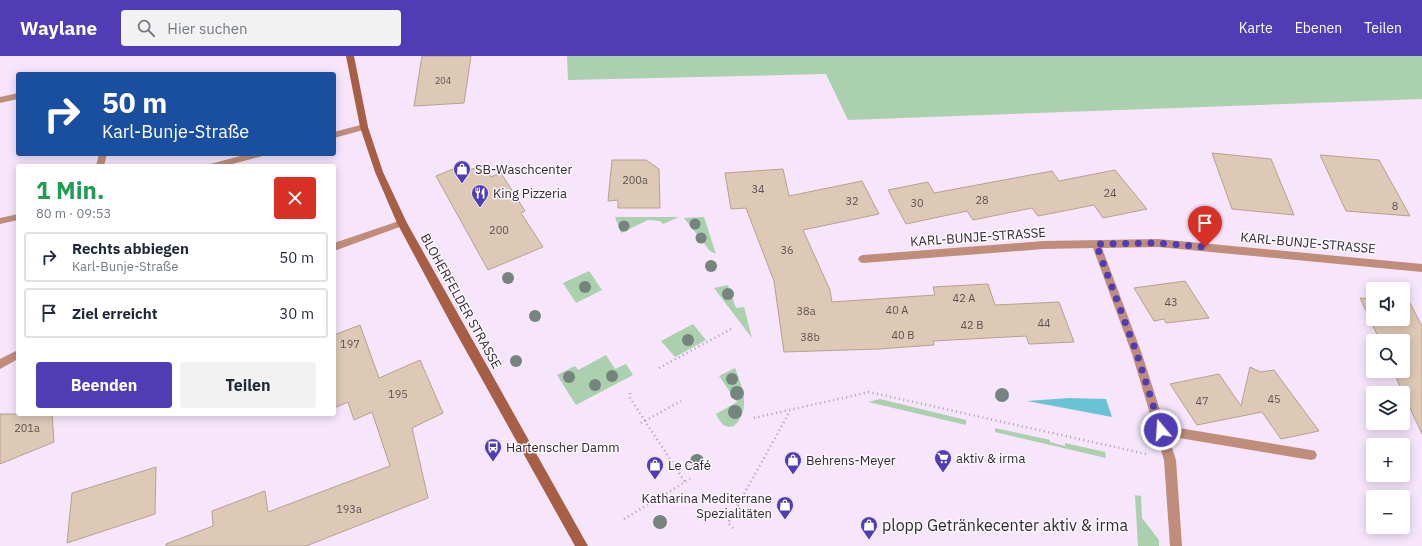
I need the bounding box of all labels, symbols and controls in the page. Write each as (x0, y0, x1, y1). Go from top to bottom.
search box (121, 10, 401, 46)
text: Waylane (20, 16, 97, 40)
icon: search (135, 17, 157, 39)
text: Hier suchen (167, 19, 248, 38)
text: Karte (1239, 19, 1273, 37)
text: Ebenen (1295, 19, 1342, 37)
text: Teilen (1364, 19, 1402, 37)
house number: 204 (435, 75, 451, 86)
text: 50 m (102, 84, 167, 121)
icon: right (36, 88, 88, 140)
text: Karl-Bunje-Straße (102, 120, 249, 143)
shop icon: SB-Waschcenter (452, 159, 472, 184)
place label: SB-Waschcenter (475, 161, 572, 178)
house number: 200a (622, 173, 648, 187)
text: 1 Min. (36, 174, 104, 206)
button: close (274, 177, 316, 219)
house number: 34 (751, 182, 765, 196)
restaurant icon: King Pizzeria (470, 183, 490, 208)
place label: King Pizzeria (493, 185, 567, 202)
house number: 24 (1103, 186, 1117, 200)
house number: 28 (975, 193, 989, 207)
house number: 32 (845, 194, 859, 208)
house number: 30 (910, 196, 924, 210)
house number: 8 (1392, 199, 1398, 213)
text: 80 m · 09:53 (36, 205, 111, 222)
pin (1188, 206, 1222, 247)
icon: arrive (1194, 212, 1216, 234)
house number: 200 (489, 223, 509, 237)
street label: KARL-BUNJE-STRASSE (910, 224, 1046, 250)
street label: KARL-BUNJE-STRASSE (1240, 229, 1376, 257)
street label: BLOHERFELDER STRASSE (417, 230, 505, 372)
text: Rechts abbiegen (72, 239, 189, 258)
house number: 36 (780, 243, 794, 257)
icon: right (38, 246, 60, 268)
text: 50 m (279, 248, 314, 267)
text: Karl-Bunje-Straße (72, 258, 178, 275)
map controls (1366, 282, 1410, 534)
button: sound (1366, 282, 1410, 326)
house number: 42 A (953, 291, 975, 305)
house number: 43 (1164, 295, 1178, 309)
icon: arrive (38, 302, 60, 324)
house number: 40 A (886, 303, 908, 317)
text: Ziel erreicht (72, 304, 158, 323)
text: 30 m (279, 304, 314, 323)
house number: 38a (796, 304, 816, 318)
house number: 44 (1037, 316, 1051, 330)
house number: 42 B (961, 318, 983, 332)
house number: 40 B (892, 328, 914, 342)
house number: 38b (800, 330, 820, 344)
button: search (1366, 334, 1410, 378)
house number: 197 (340, 337, 360, 351)
button: Beenden (36, 362, 172, 408)
button: Teilen (180, 362, 316, 408)
button: layers (1366, 386, 1410, 430)
house number: 195 (388, 387, 408, 401)
house number: 45 (1267, 392, 1281, 406)
house number: 47 (1195, 394, 1209, 408)
position arrow (1140, 409, 1182, 451)
house number: 201a (14, 421, 40, 435)
bus stop icon: Hartenscher Damm (483, 437, 503, 462)
button: + (1366, 438, 1410, 482)
place label: Hartenscher Damm (506, 439, 620, 456)
supermarket icon: aktiv & irma (933, 448, 953, 473)
shop icon: Behrens-Meyer (783, 450, 803, 475)
place label: aktiv & irma (956, 450, 1025, 467)
place label: Behrens-Meyer (806, 452, 896, 469)
shop icon: Le Café (645, 455, 665, 480)
place label: Le Café (668, 457, 711, 474)
place label: Katharina Mediterrane Spezialitäten (642, 490, 772, 522)
button: − (1366, 490, 1410, 534)
shop icon: Katharina Mediterrane Spezialitäten (775, 495, 795, 520)
house number: 193a (336, 502, 362, 516)
shop icon: plopp Getränkecenter aktiv & irma (859, 515, 879, 540)
place label: plopp Getränkecenter aktiv & irma (882, 515, 1128, 535)

